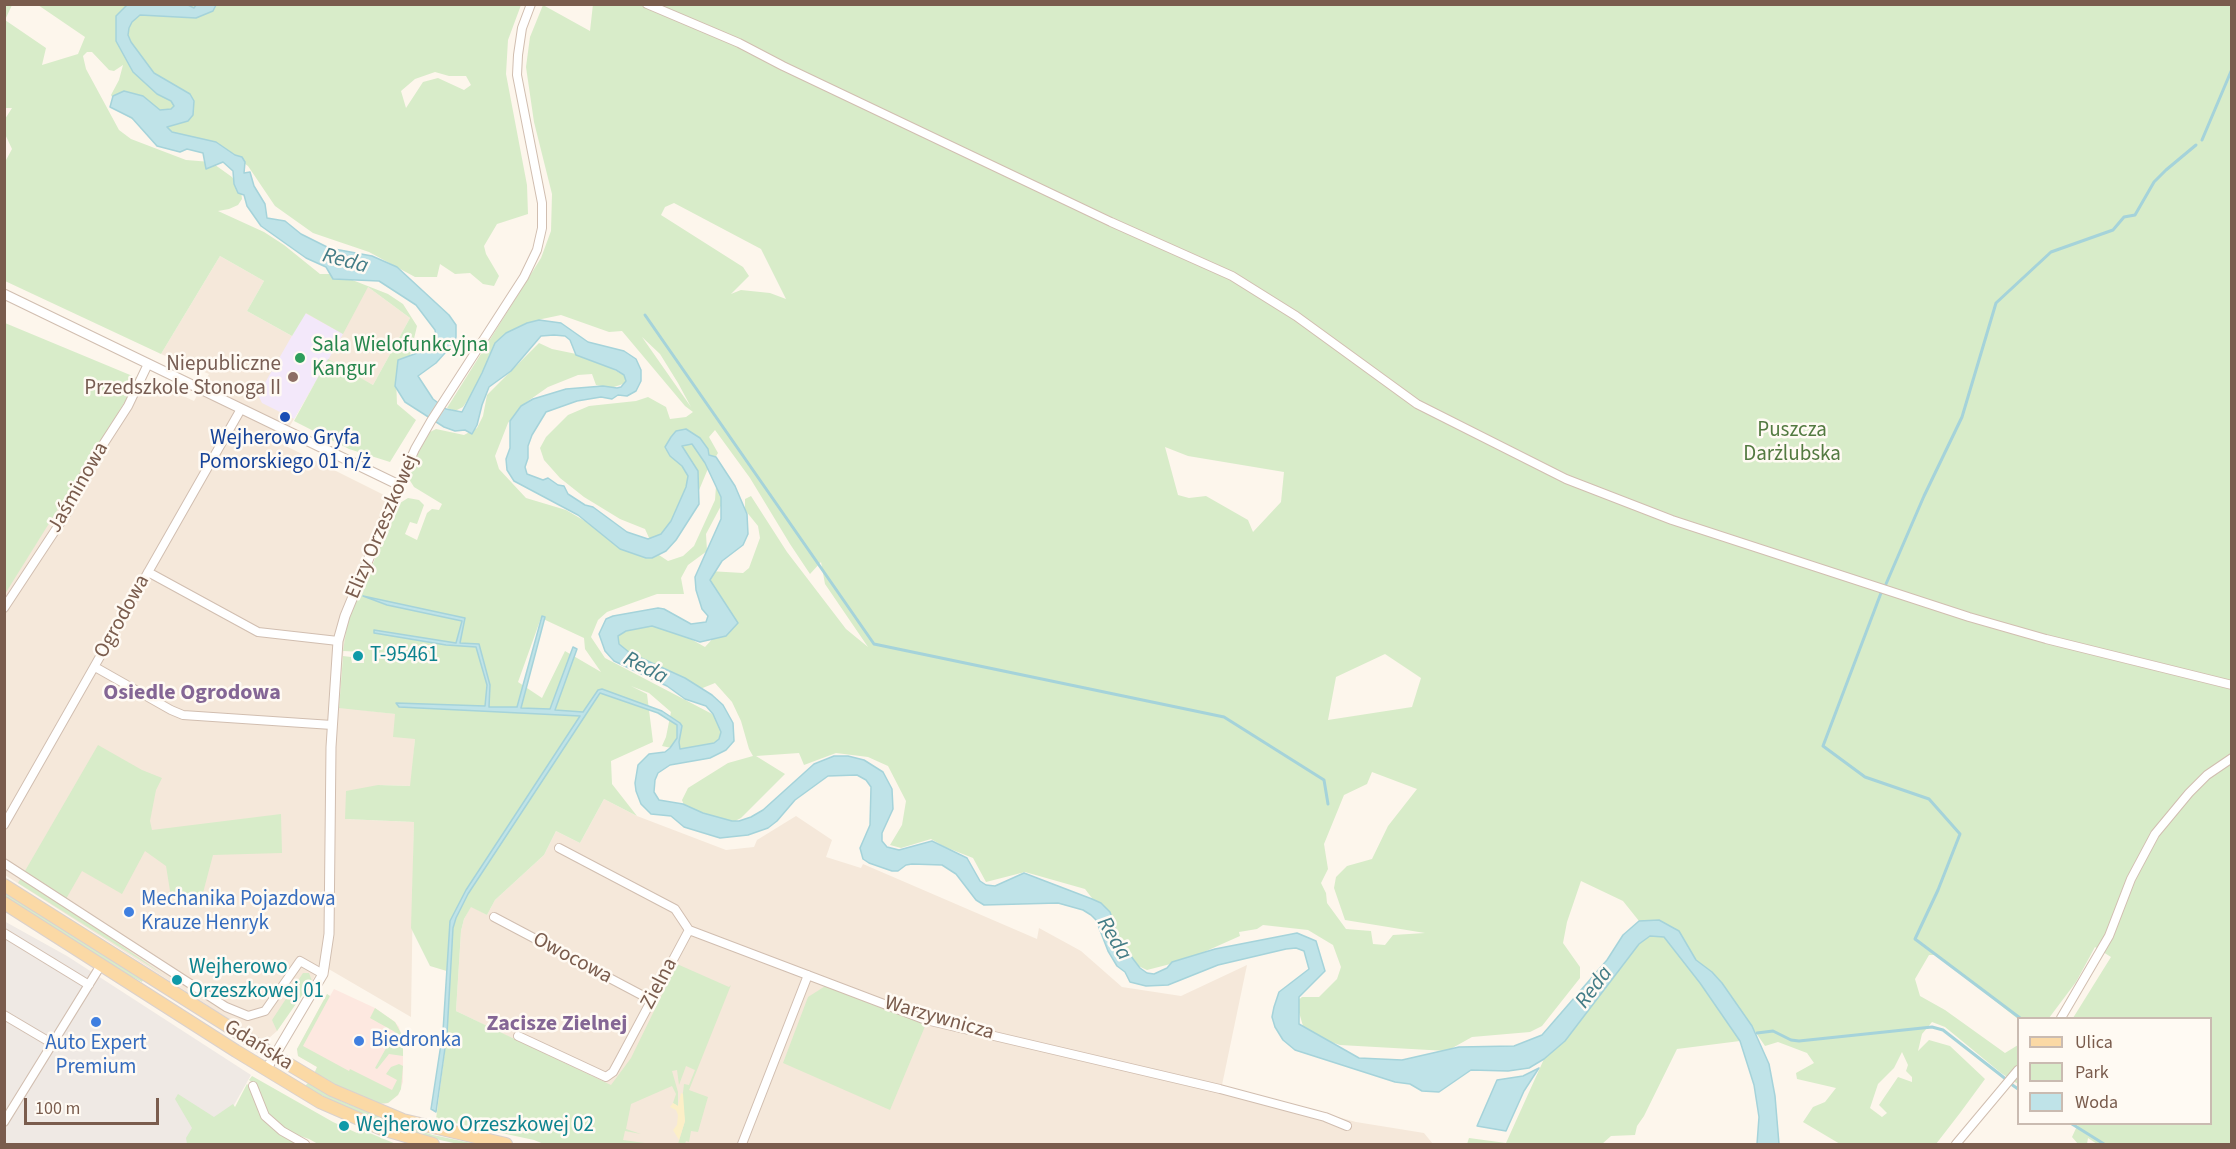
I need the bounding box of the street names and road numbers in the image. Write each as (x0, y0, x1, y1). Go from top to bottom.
street label: Jaśminowa (43, 438, 115, 538)
street label: Elizy Orzeszkowej (341, 451, 425, 603)
street label: Ogrodowa (90, 571, 156, 663)
street label: Owocowa (528, 928, 616, 990)
street label: Zielna (636, 954, 684, 1014)
street label: Warzywnicza (881, 991, 997, 1047)
street label: Gdańska (219, 1015, 297, 1077)

